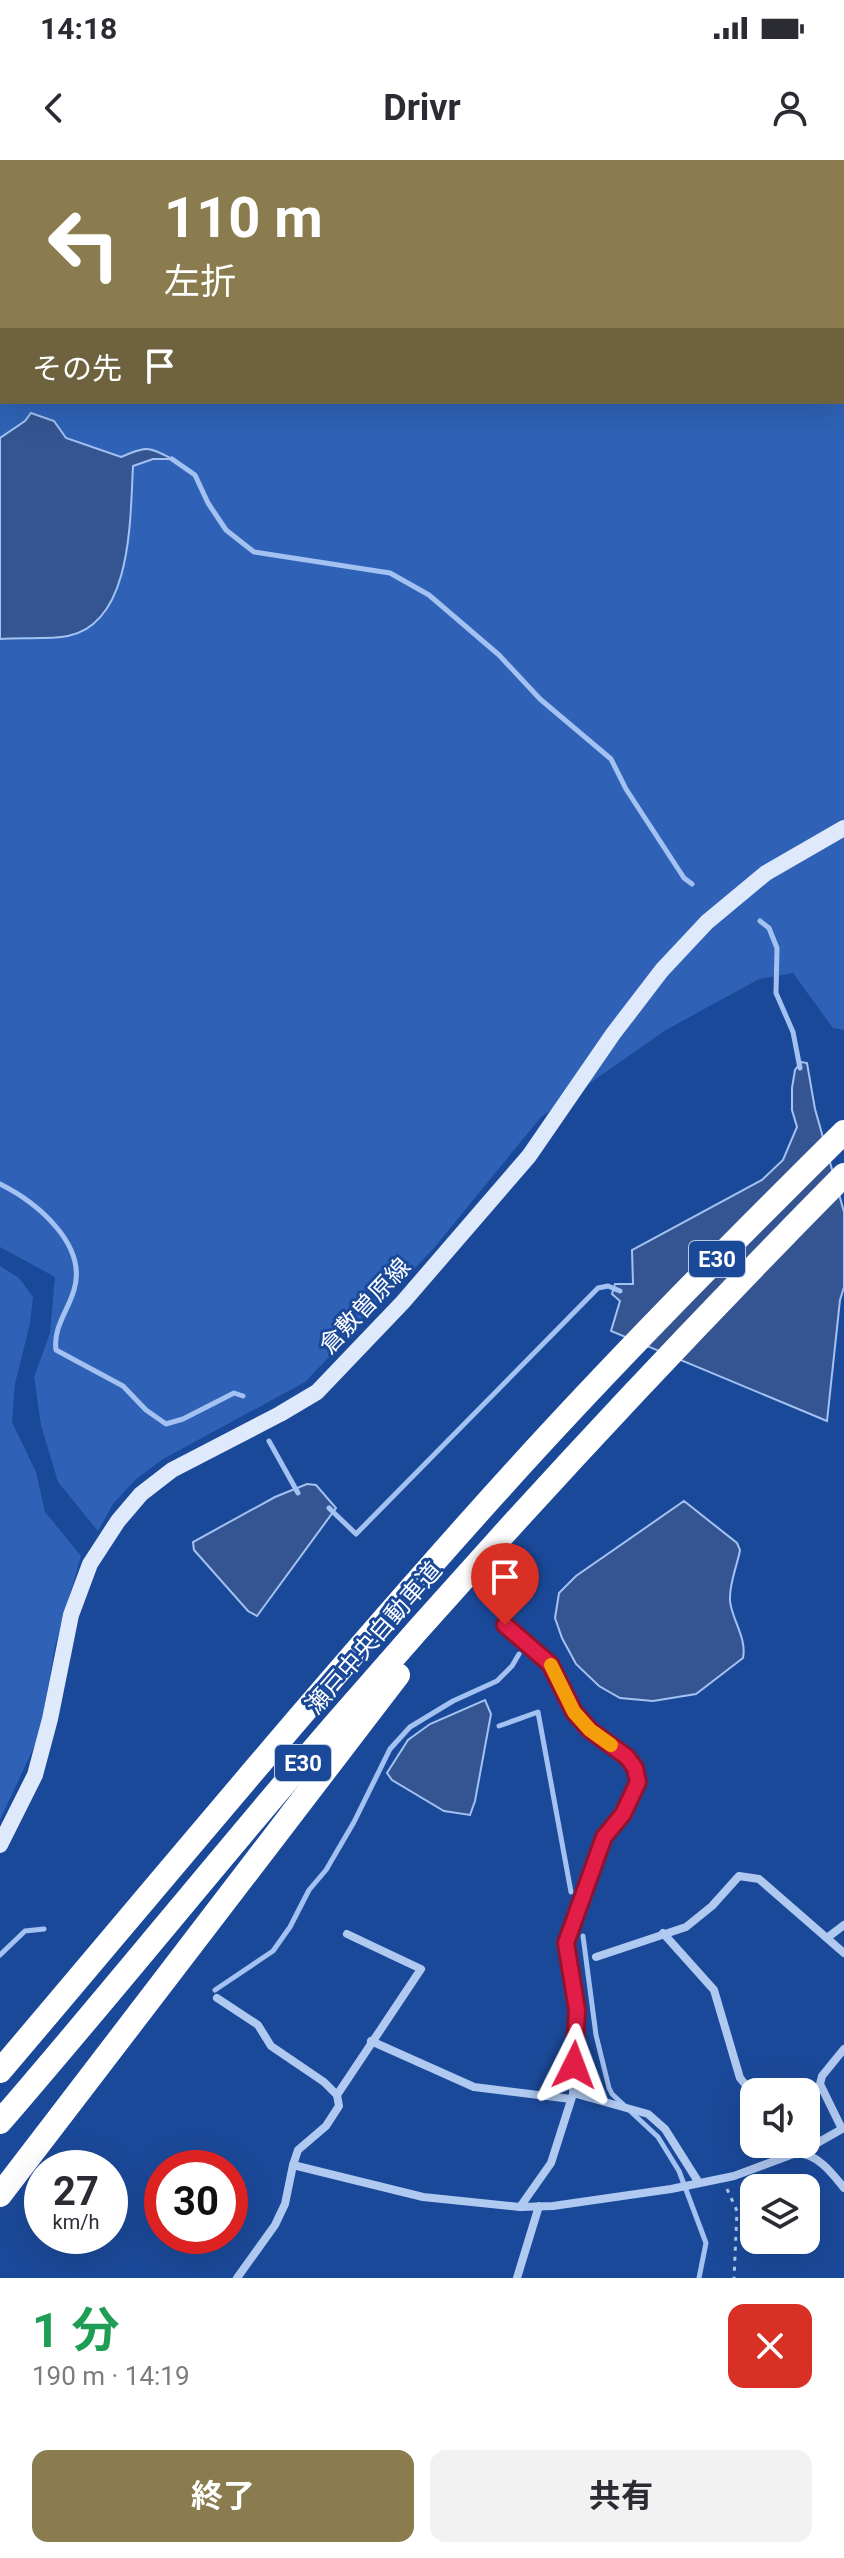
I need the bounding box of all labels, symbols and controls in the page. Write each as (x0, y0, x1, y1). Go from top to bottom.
text: 14:18 (40, 11, 117, 46)
icon: back (32, 86, 76, 130)
icon: person (768, 86, 812, 130)
text: Drivr (383, 87, 461, 129)
text: 110 m (164, 185, 323, 251)
icon: left (32, 192, 136, 296)
text: 左折 (164, 261, 236, 303)
icon: arrive (138, 344, 182, 388)
text: その先 (32, 351, 122, 386)
road number: E30 (689, 1241, 745, 1277)
street label: 倉敷曽原線 (314, 1253, 416, 1359)
pin (471, 1543, 539, 1625)
icon: arrive (483, 1555, 527, 1599)
street label: 瀬戸中央自動車道 (300, 1556, 448, 1720)
road number: E30 (275, 1745, 331, 1781)
position arrow (532, 2023, 616, 2107)
map controls (740, 2078, 820, 2254)
button: sound (740, 2078, 820, 2158)
speed limit sign: 30 (144, 2150, 248, 2254)
text: 27 (53, 2168, 99, 2215)
button: layers (740, 2174, 820, 2254)
text: km/h (53, 2210, 99, 2234)
text: 1 分 (32, 2302, 119, 2359)
button: close (728, 2304, 812, 2388)
text: 190 m · 14:19 (32, 2361, 190, 2391)
button: 終了 (32, 2450, 414, 2542)
button: 共有 (430, 2450, 812, 2542)

